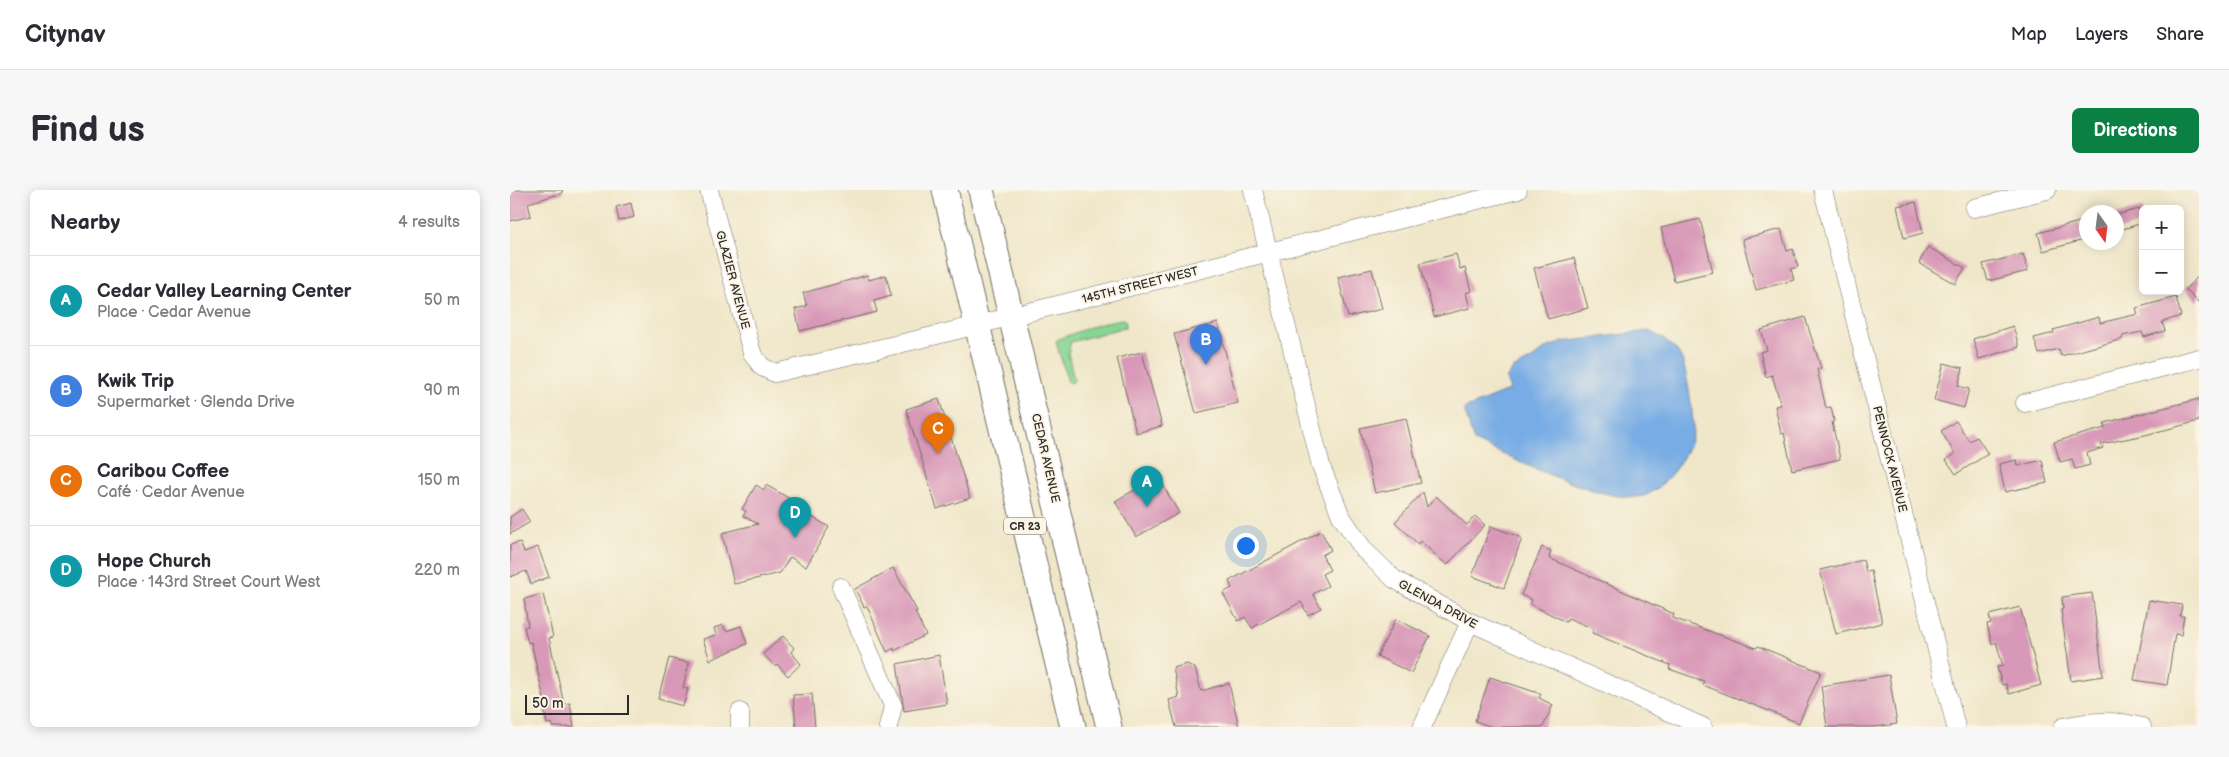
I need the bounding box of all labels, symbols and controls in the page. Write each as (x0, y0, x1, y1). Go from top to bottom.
text: Citynav (25, 20, 106, 49)
text: Map (2011, 24, 2047, 45)
text: Layers (2075, 24, 2128, 45)
text: Share (2156, 24, 2204, 45)
button: Directions (2072, 108, 2199, 153)
text: Find us (30, 109, 145, 152)
north arrow (2079, 205, 2124, 250)
map controls (2139, 205, 2184, 295)
button: + (2139, 205, 2184, 250)
text: Nearby (50, 210, 120, 235)
text: 4 results (398, 213, 460, 232)
street label: GLAZIER AVENUE (712, 229, 753, 331)
button: − (2139, 250, 2184, 295)
street label: 145TH STREET WEST (1080, 264, 1201, 307)
text: Cedar Valley Learning Center (97, 280, 351, 303)
text: A (61, 291, 71, 310)
text: 50 m (424, 291, 460, 310)
text: Place · Cedar Avenue (97, 303, 251, 322)
pin: B (1190, 324, 1222, 365)
text: Kwik Trip (97, 370, 174, 393)
text: B (60, 381, 72, 400)
text: 90 m (424, 381, 460, 400)
text: Supermarket · Glenda Drive (97, 393, 295, 412)
street label: PENNOCK AVENUE (1869, 404, 1910, 514)
street label: CEDAR AVENUE (1028, 412, 1063, 504)
pin: C (922, 413, 954, 454)
text: Caribou Coffee (97, 460, 229, 483)
pin: A (1131, 466, 1163, 507)
text: C (60, 471, 72, 490)
text: 150 m (418, 471, 460, 490)
text: Café · Cedar Avenue (97, 483, 245, 502)
pin: D (779, 497, 811, 538)
road number: CR 23 (1004, 518, 1046, 534)
your location (1233, 533, 1259, 559)
text: Hope Church (97, 550, 211, 573)
text: D (60, 561, 72, 580)
text: 220 m (414, 561, 460, 580)
text: Place · 143rd Street Court West (97, 573, 320, 592)
street label: GLENDA DRIVE (1396, 577, 1480, 632)
scale bar (525, 692, 629, 715)
text: 50 m (532, 695, 564, 712)

